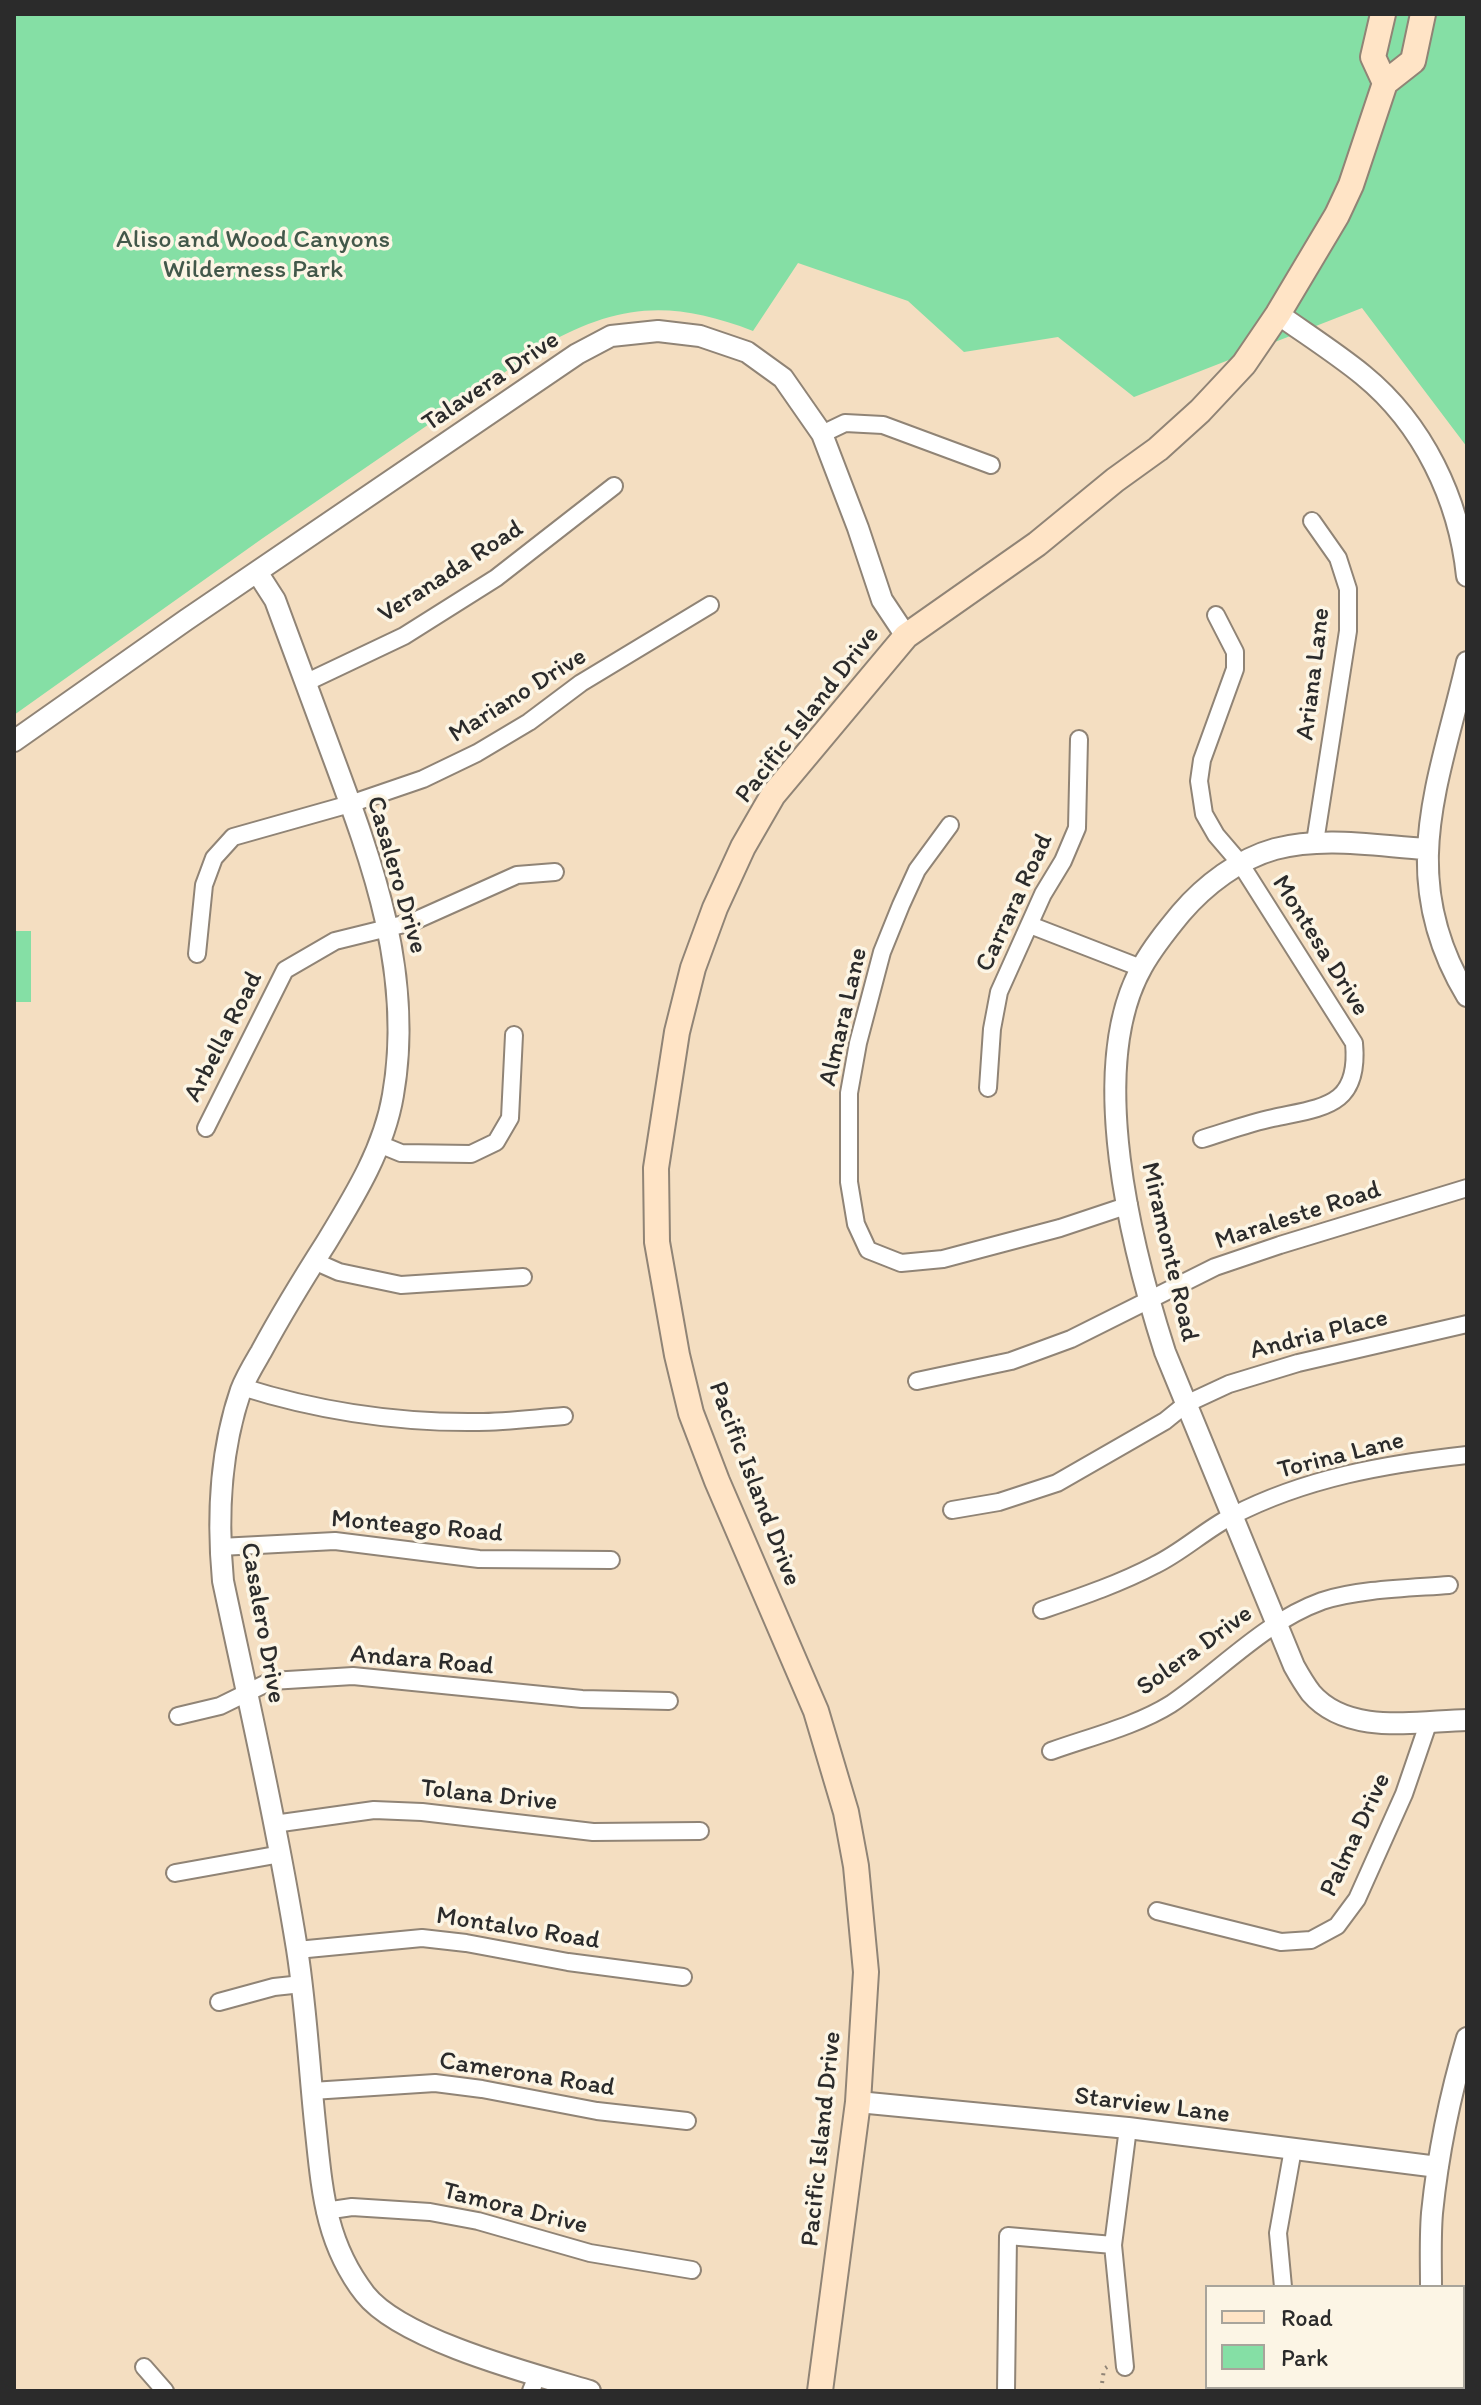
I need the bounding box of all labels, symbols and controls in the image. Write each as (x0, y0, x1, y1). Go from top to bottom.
park label: Aliso and Wood Canyons Wilderness Park (116, 224, 390, 286)
street label: Talavera Drive (417, 325, 565, 439)
street label: Veranada Road (373, 514, 529, 630)
street label: Ariana Lane (1290, 606, 1338, 742)
street label: Pacific Island Drive (729, 620, 887, 810)
street label: Mariano Drive (444, 641, 592, 751)
street label: Casalero Drive (359, 793, 433, 957)
street label: Carrara Road (969, 829, 1061, 977)
street label: Montesa Drive (1264, 870, 1376, 1022)
street label: Almara Lane (813, 945, 875, 1089)
street label: Arbella Road (178, 967, 270, 1107)
street label: Miramonte Road (1133, 1159, 1205, 1345)
street label: Maraleste Road (1211, 1174, 1385, 1258)
street label: Andria Place (1247, 1303, 1391, 1367)
street label: Pacific Island Drive (701, 1377, 807, 1591)
street label: Torina Lane (1275, 1425, 1407, 1487)
street label: Monteago Road (330, 1504, 504, 1550)
street label: Casalero Drive (233, 1540, 291, 1706)
street label: Solera Drive (1131, 1599, 1259, 1703)
street label: Andara Road (349, 1639, 495, 1683)
street label: Palma Drive (1314, 1768, 1398, 1902)
street label: Tolana Drive (419, 1773, 559, 1819)
street label: Montalvo Road (434, 1901, 602, 1957)
street label: Pacific Island Drive (795, 2030, 849, 2248)
street label: Camerona Road (437, 2046, 617, 2104)
street label: Starview Lane (1073, 2081, 1231, 2131)
street label: Tamora Drive (439, 2176, 591, 2242)
legend (1205, 2285, 1465, 2389)
text: Road (1281, 2303, 1333, 2332)
text: Park (1281, 2343, 1328, 2372)

